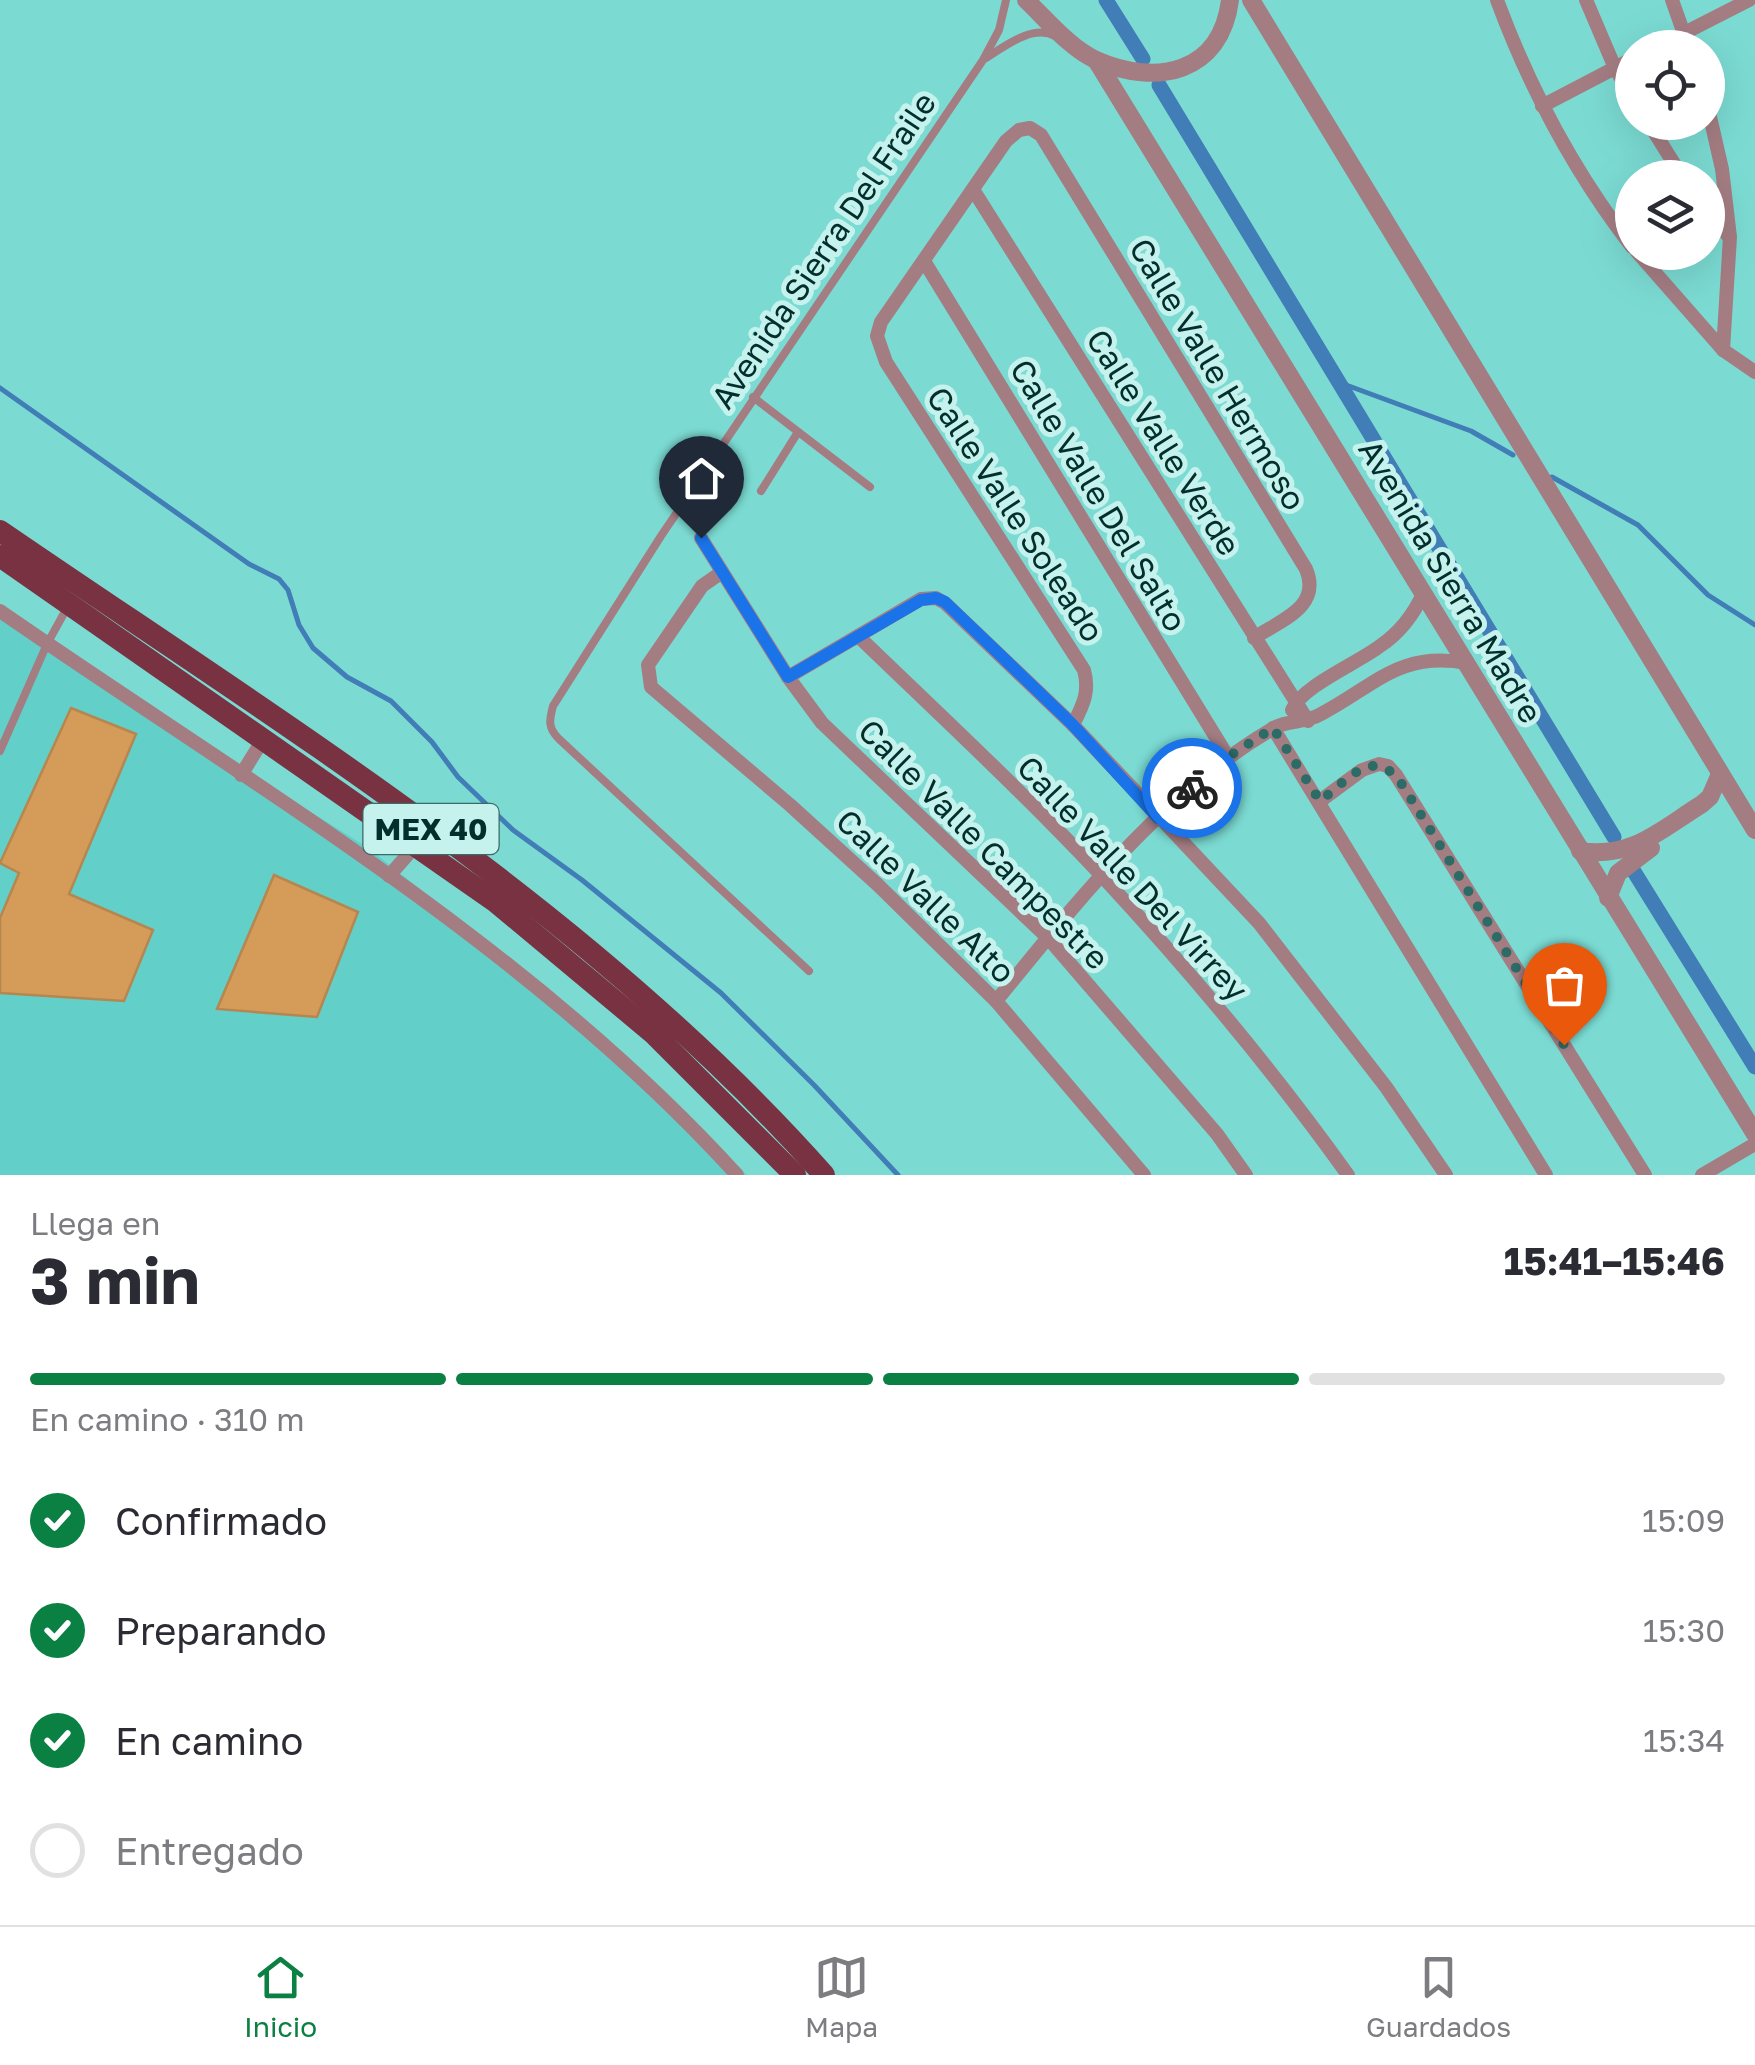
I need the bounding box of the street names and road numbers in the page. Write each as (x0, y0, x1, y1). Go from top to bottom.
street label: Avenida Sierra Del Fraile (703, 85, 943, 415)
street label: Calle Valle Hermoso (1122, 231, 1314, 517)
street label: Calle Valle Verde (1079, 322, 1249, 562)
street label: Calle Valle Del Salto (1003, 352, 1195, 638)
street label: Calle Valle Soleado (919, 380, 1113, 648)
street label: Avenida Sierra Madre (1351, 432, 1551, 730)
street label: Calle Valle Campestre (851, 711, 1117, 977)
street label: Calle Valle Del Virrey (1010, 748, 1256, 1008)
street label: Calle Valle Alto (829, 801, 1023, 991)
road number: MEX 40 (364, 804, 498, 854)

